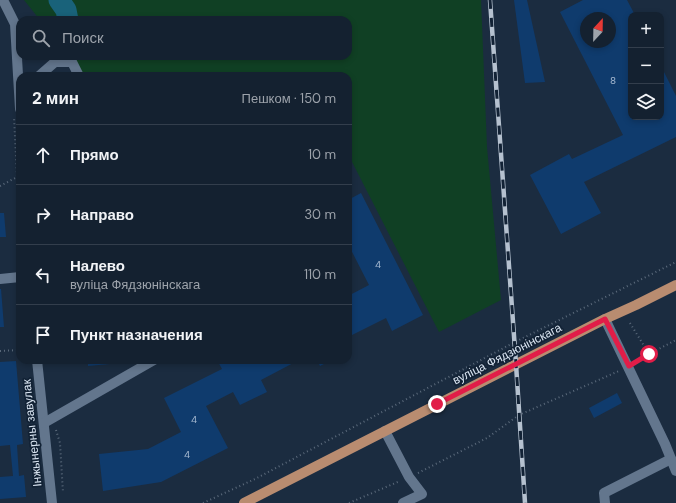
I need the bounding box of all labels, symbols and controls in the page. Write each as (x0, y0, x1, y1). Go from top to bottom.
north arrow (580, 12, 616, 48)
map controls (628, 12, 664, 120)
button: + (628, 12, 664, 48)
search box (16, 16, 352, 60)
icon: search (30, 27, 52, 49)
text: Поиск (62, 28, 104, 48)
button: − (628, 48, 664, 84)
house number: 8 (610, 74, 616, 87)
button: layers (628, 84, 664, 120)
text: 2 мин (32, 87, 79, 109)
text: Пешком · 150 m (242, 90, 336, 107)
icon: ahead (32, 144, 54, 166)
text: Прямо (70, 145, 119, 165)
text: 10 m (308, 146, 336, 163)
icon: right (32, 204, 54, 226)
text: Направо (70, 205, 134, 225)
text: 30 m (304, 206, 336, 223)
text: Налево (70, 256, 125, 276)
house number: 4 (375, 258, 381, 271)
icon: left (32, 264, 54, 286)
text: 110 m (304, 266, 336, 283)
text: вуліца Фядзюнінскага (70, 276, 200, 293)
street label: вуліца Фядзюнінскага (450, 319, 565, 388)
icon: arrive (32, 324, 54, 346)
text: Пункт назначения (70, 325, 203, 345)
route start (640, 345, 658, 363)
street label: Інжынерны завулак (18, 378, 46, 488)
route end (428, 395, 446, 413)
house number: 4 (191, 413, 197, 426)
house number: 4 (184, 448, 190, 461)

